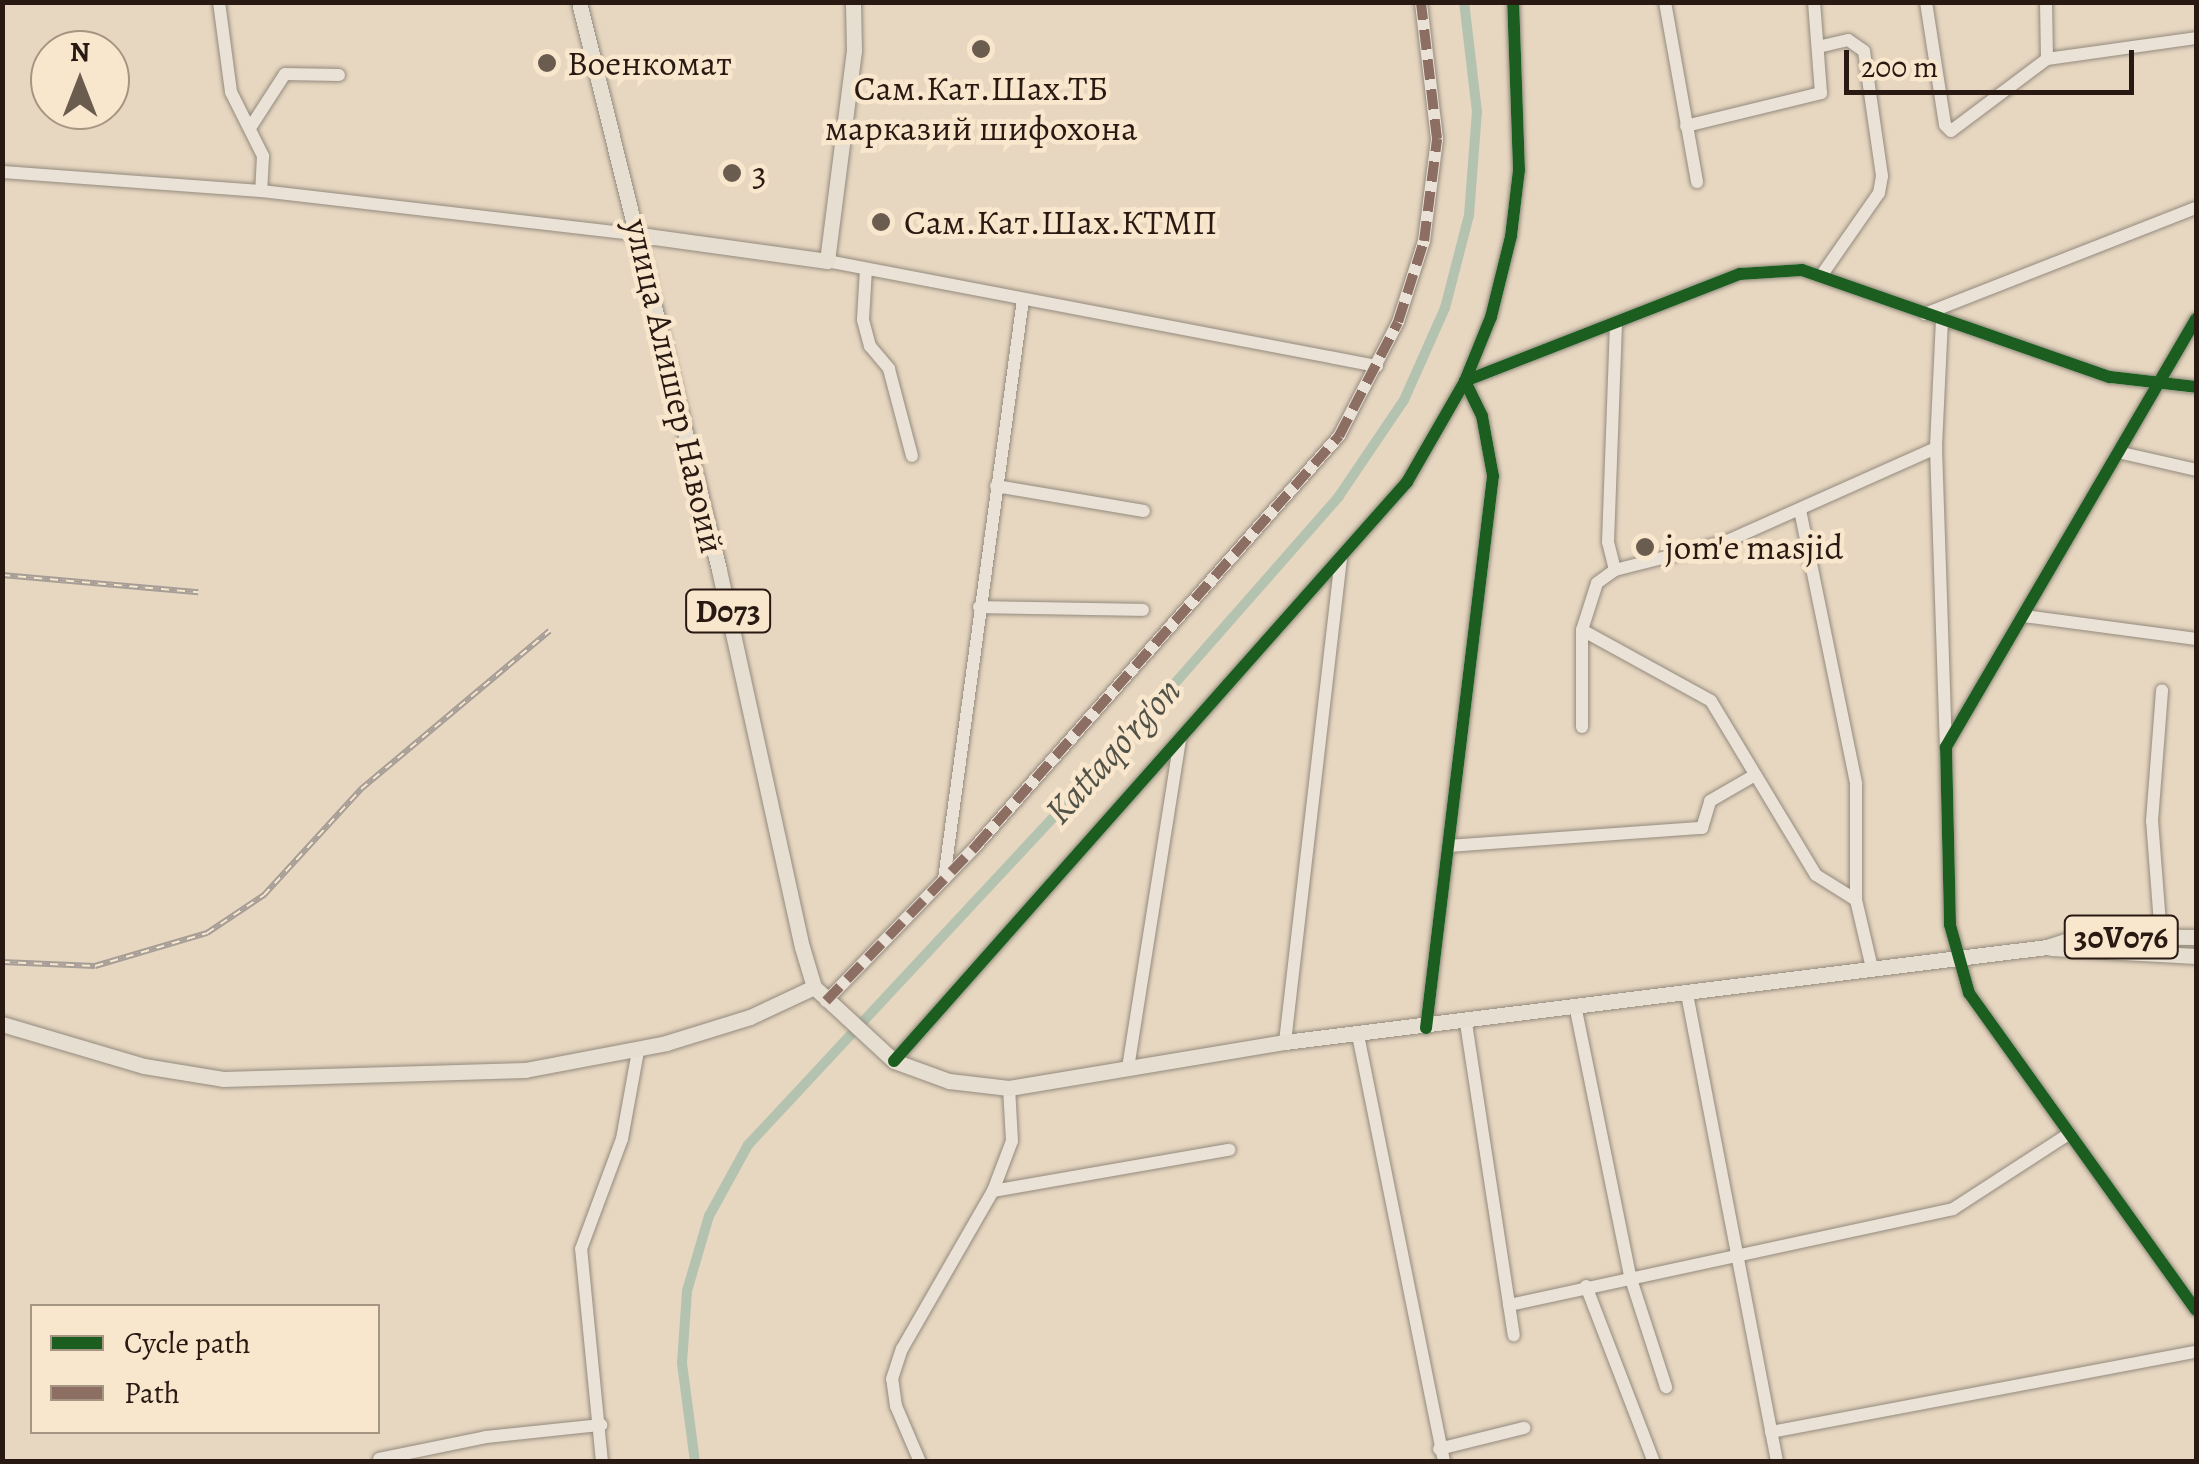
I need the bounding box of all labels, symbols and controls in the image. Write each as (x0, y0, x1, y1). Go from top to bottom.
north arrow (30, 30, 130, 130)
scale bar (1849, 30, 2139, 92)
text: N (70, 33, 90, 71)
marker: Сам.Кат.Шах.ТБ марказий шифохона (968, 36, 994, 62)
place label: Военкомат (567, 42, 732, 84)
text: 200 m (1861, 47, 1938, 87)
marker: Военкомат (536, 52, 558, 74)
place label: Сам.Кат.Шах.ТБ марказий шифохона (825, 67, 1137, 149)
place label: 3 (752, 152, 767, 194)
marker: 3 (721, 162, 743, 184)
place label: Сам.Кат.Шах.КТМП (904, 201, 1217, 243)
marker: Сам.Кат.Шах.КТМП (868, 209, 894, 235)
street label: улица Алишер Навоий (616, 215, 734, 557)
place label: jom'e masjid (1665, 526, 1843, 568)
marker: jom'e masjid (1634, 536, 1656, 558)
road number: D073 (683, 584, 773, 638)
water label: Kattaqo'rg'on (1036, 669, 1190, 833)
road number: 30V076 (2064, 910, 2178, 964)
legend (30, 1304, 380, 1434)
text: Cycle path (124, 1323, 251, 1363)
text: Path (124, 1373, 180, 1413)

